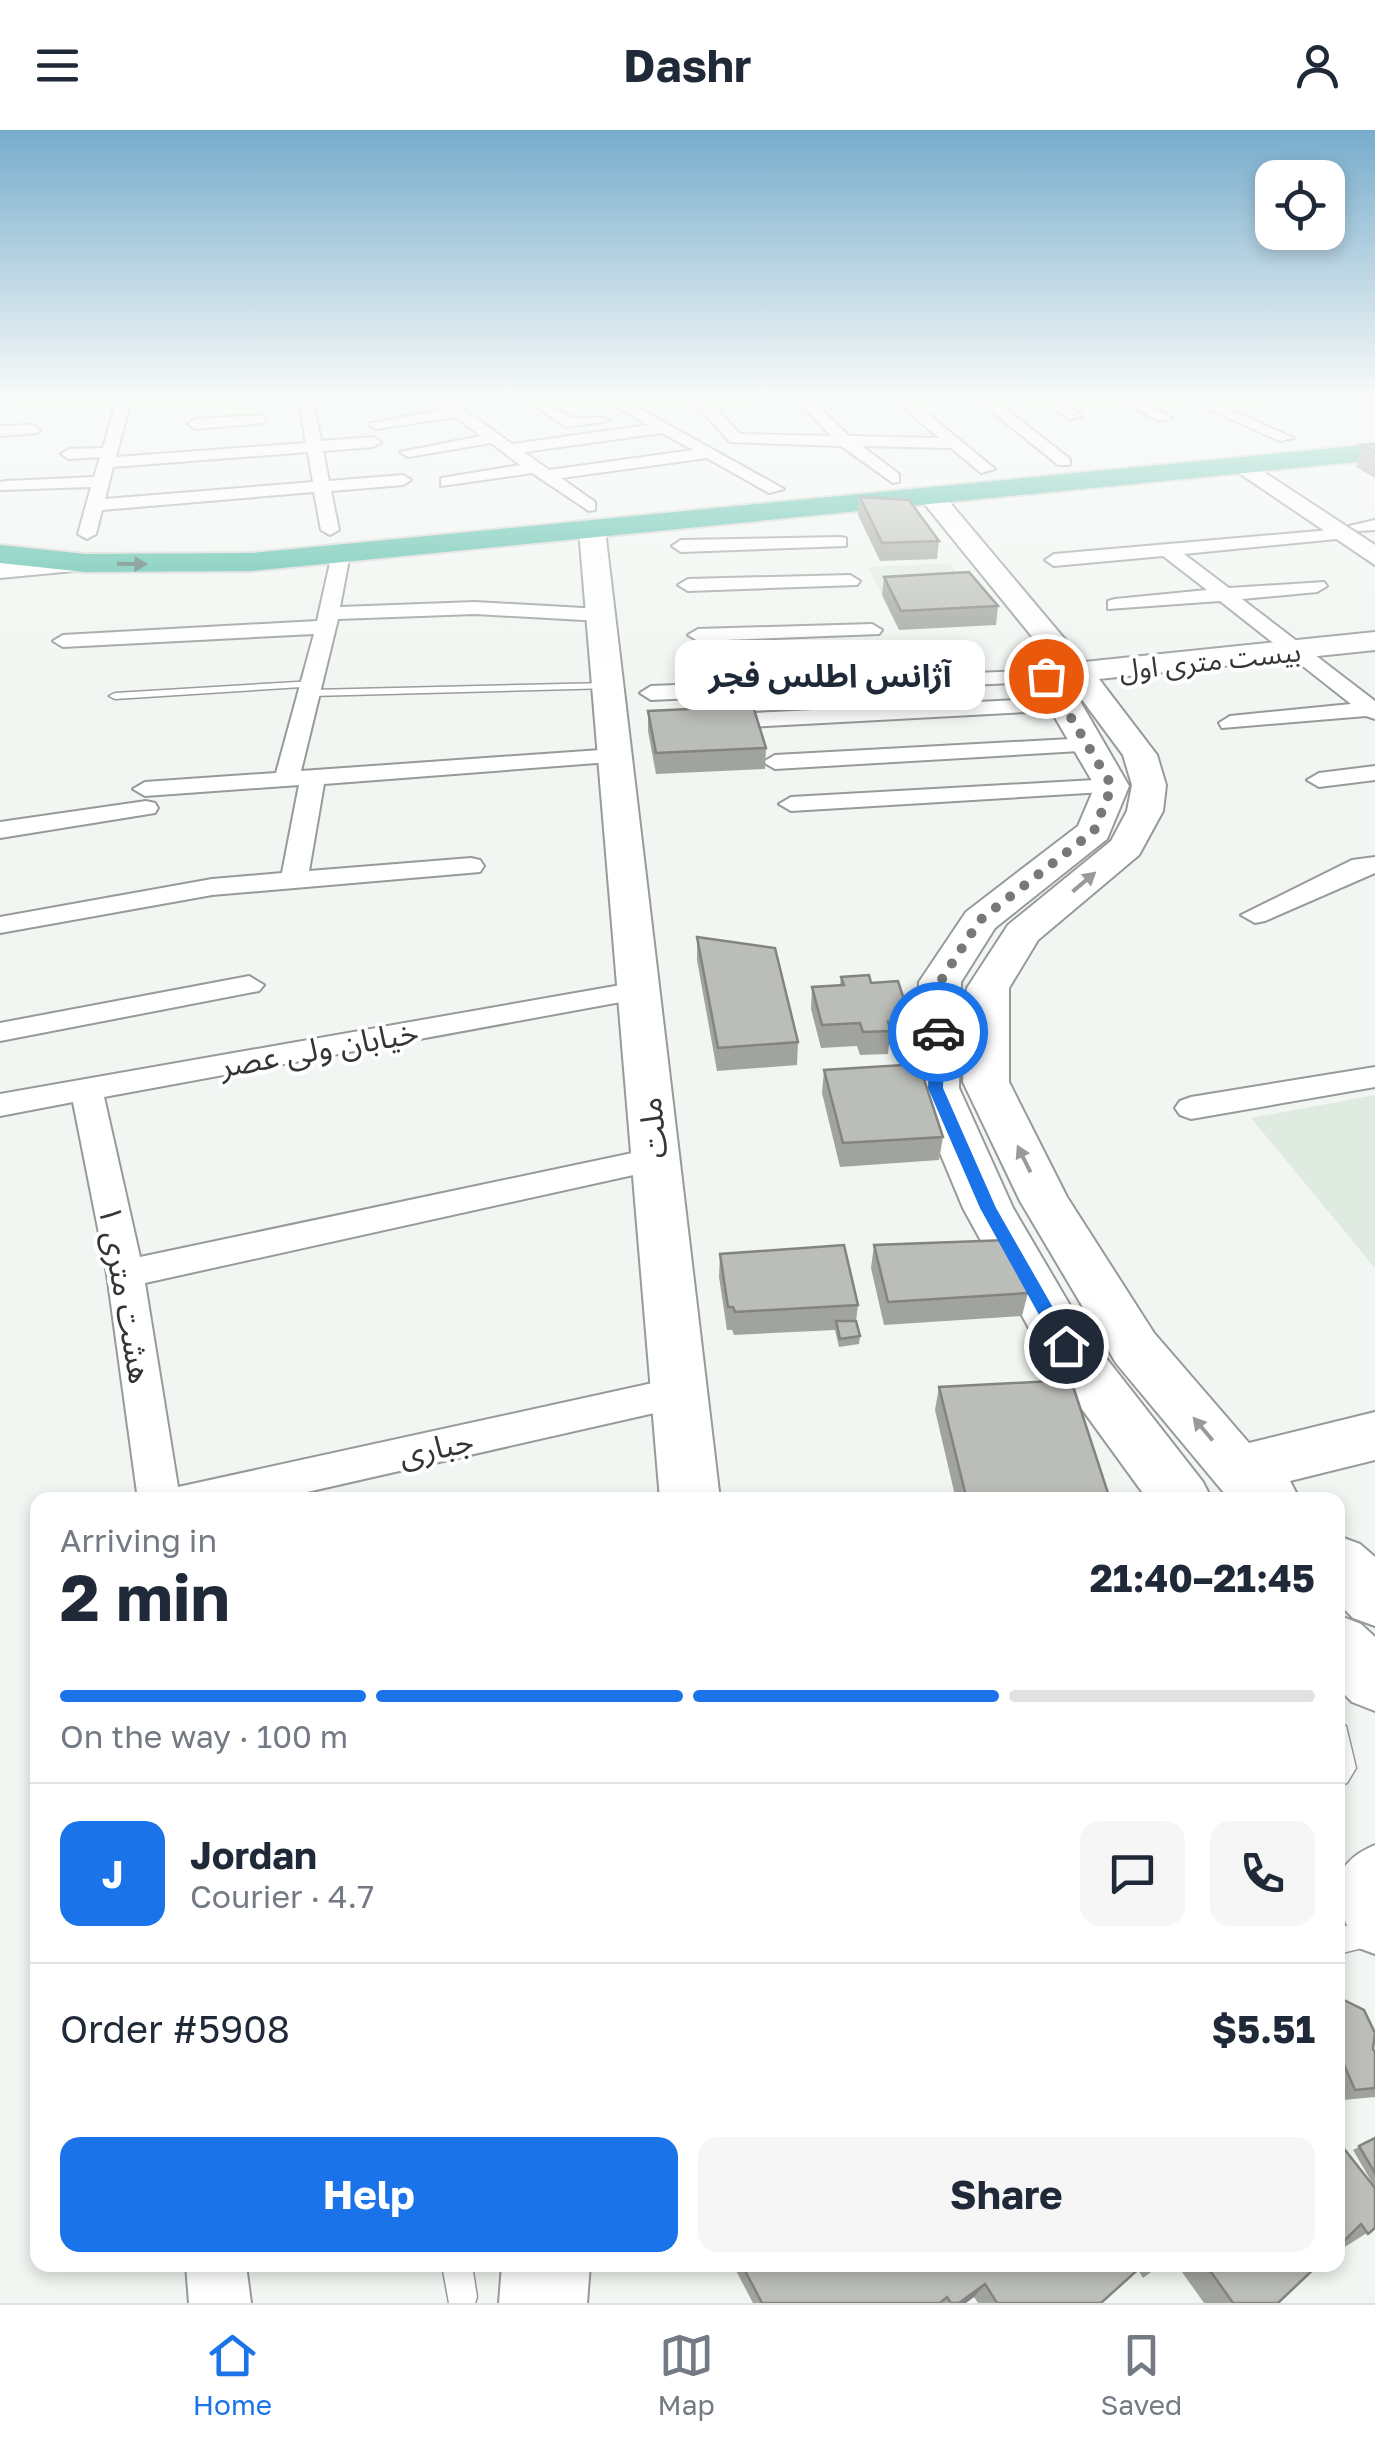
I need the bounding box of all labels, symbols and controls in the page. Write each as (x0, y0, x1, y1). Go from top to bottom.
icon: menu (30, 38, 85, 93)
text: Dashr (623, 38, 752, 92)
icon: person (1290, 38, 1345, 93)
map controls (1255, 160, 1345, 250)
button: locate (1255, 160, 1345, 250)
one-way arrow (117, 556, 149, 572)
pin (1004, 634, 1089, 719)
street label: بیست متری اول (1118, 634, 1303, 687)
callout: آژانس اطلس فجر (676, 641, 986, 711)
icon: bag (1019, 649, 1074, 704)
text: آژانس اطلس فجر (709, 656, 951, 694)
one-way arrow (1071, 872, 1096, 893)
courier (888, 982, 988, 1082)
icon: car (911, 1005, 966, 1060)
street label: خیابان ولی عصر (216, 1012, 422, 1085)
street label: ملت (630, 1095, 674, 1161)
one-way arrow (1016, 1145, 1033, 1174)
street label: هشت متری ۱ (91, 1202, 160, 1386)
pin (1024, 1304, 1109, 1389)
icon: home (1039, 1319, 1094, 1374)
one-way arrow (1193, 1417, 1214, 1442)
street label: جباری (395, 1421, 477, 1474)
text: Arriving in (60, 1521, 217, 1559)
text: 21:40–21:45 (1090, 1555, 1315, 1600)
text: 2 min (60, 1557, 230, 1635)
text: On the way · 100 m (60, 1717, 348, 1755)
button: chat (1080, 1821, 1185, 1926)
button: phone (1210, 1821, 1315, 1926)
text: Jordan (190, 1832, 317, 1877)
text: J (102, 1851, 123, 1896)
text: Courier · 4.7 (190, 1877, 374, 1915)
text: Order #5908 (60, 2006, 290, 2051)
text: $5.51 (1211, 2006, 1315, 2051)
button: Help (60, 2137, 678, 2252)
button: Share (698, 2137, 1315, 2252)
tab: Home (193, 2328, 272, 2421)
tab: Map (658, 2328, 715, 2421)
tab: Saved (1100, 2328, 1182, 2421)

